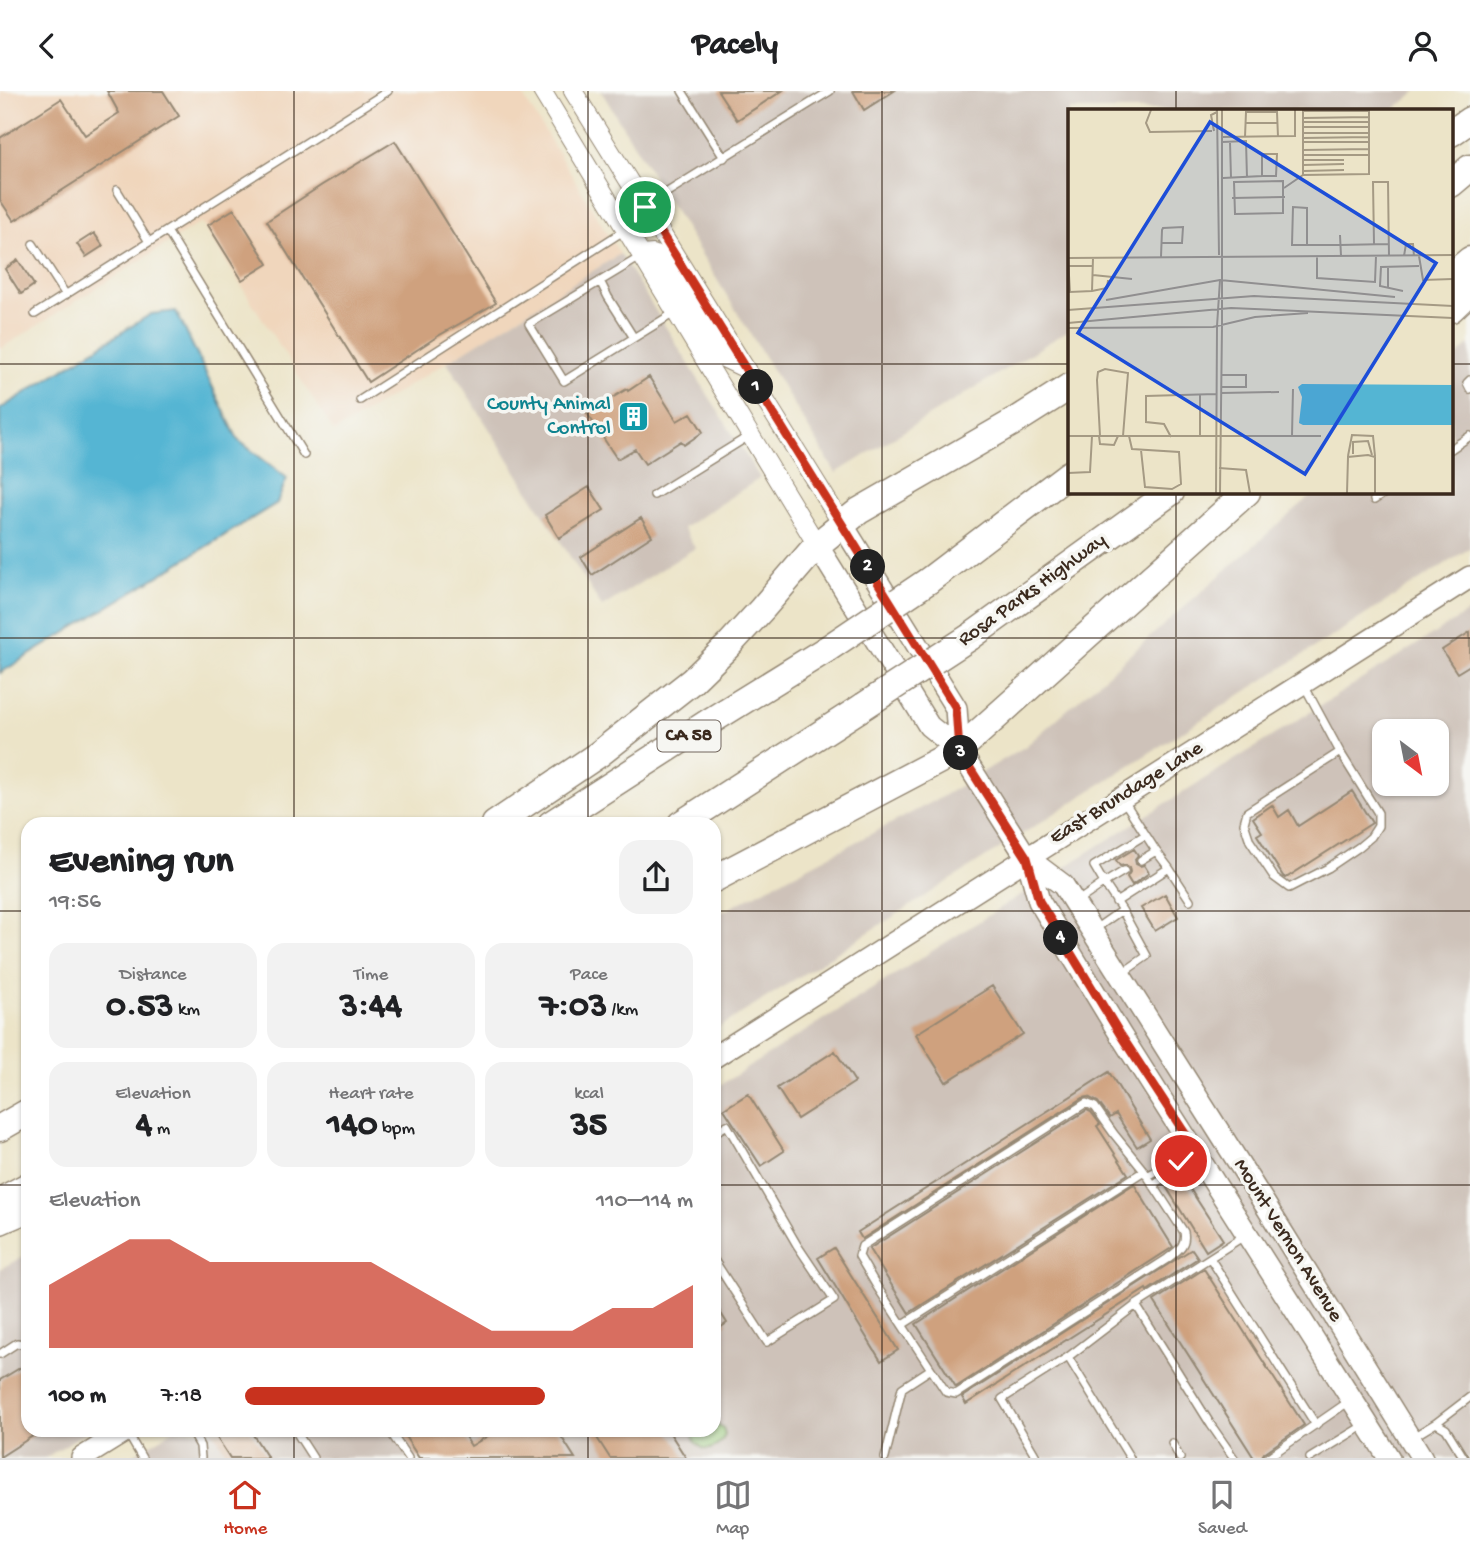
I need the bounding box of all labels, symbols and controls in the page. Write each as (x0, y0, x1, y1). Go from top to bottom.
icon: back (28, 27, 66, 65)
text: Pacely (692, 27, 778, 65)
icon: person (1404, 27, 1442, 65)
inset map (1068, 109, 1452, 493)
pin (615, 177, 675, 237)
icon: arrive (626, 188, 664, 226)
pin: 1 (738, 369, 774, 405)
text: 1 (752, 375, 759, 398)
place label: County Animal Control (487, 393, 611, 442)
building icon: County Animal Control (617, 400, 651, 434)
street label: Rosa Parks Highway (954, 529, 1112, 653)
pin: 2 (850, 549, 886, 585)
text: 2 (863, 555, 872, 578)
north arrow (1372, 719, 1449, 796)
map controls (1372, 719, 1449, 796)
road number: CA 58 (658, 721, 720, 751)
pin: 3 (944, 735, 978, 771)
street label: East Brundage Lane (1046, 736, 1209, 851)
text: 3 (956, 741, 965, 764)
button: share (619, 840, 693, 914)
text: Evening run (49, 841, 233, 885)
text: 19:56 (49, 889, 101, 916)
pin: 4 (1044, 921, 1078, 955)
text: 4 (1056, 926, 1065, 949)
text: Distance (119, 964, 187, 987)
text: Time (354, 964, 388, 987)
text: Pace (570, 964, 608, 987)
text: 0.53 (106, 987, 173, 1028)
text: 3:44 (340, 987, 402, 1028)
text: 7:03 (540, 987, 607, 1028)
text: km (173, 999, 200, 1022)
text: /km (607, 999, 638, 1022)
text: Elevation (115, 1083, 191, 1106)
text: Heart rate (328, 1083, 414, 1106)
text: kcal (574, 1083, 604, 1106)
text: 4 (136, 1106, 152, 1147)
text: 140 (327, 1106, 378, 1147)
text: 35 (571, 1106, 607, 1147)
text: m (152, 1118, 170, 1141)
text: bpm (378, 1118, 415, 1141)
pin (1151, 1131, 1211, 1191)
icon: check (1162, 1142, 1200, 1180)
street label: Mount Vernon Avenue (1227, 1155, 1348, 1328)
text: Elevation (49, 1188, 140, 1215)
text: 110–114 m (596, 1188, 693, 1215)
text: 100 m (49, 1383, 106, 1410)
text: 7:18 (161, 1383, 202, 1410)
tab: Home (223, 1476, 267, 1541)
tab: Map (714, 1476, 752, 1541)
tab: Saved (1198, 1476, 1247, 1541)

